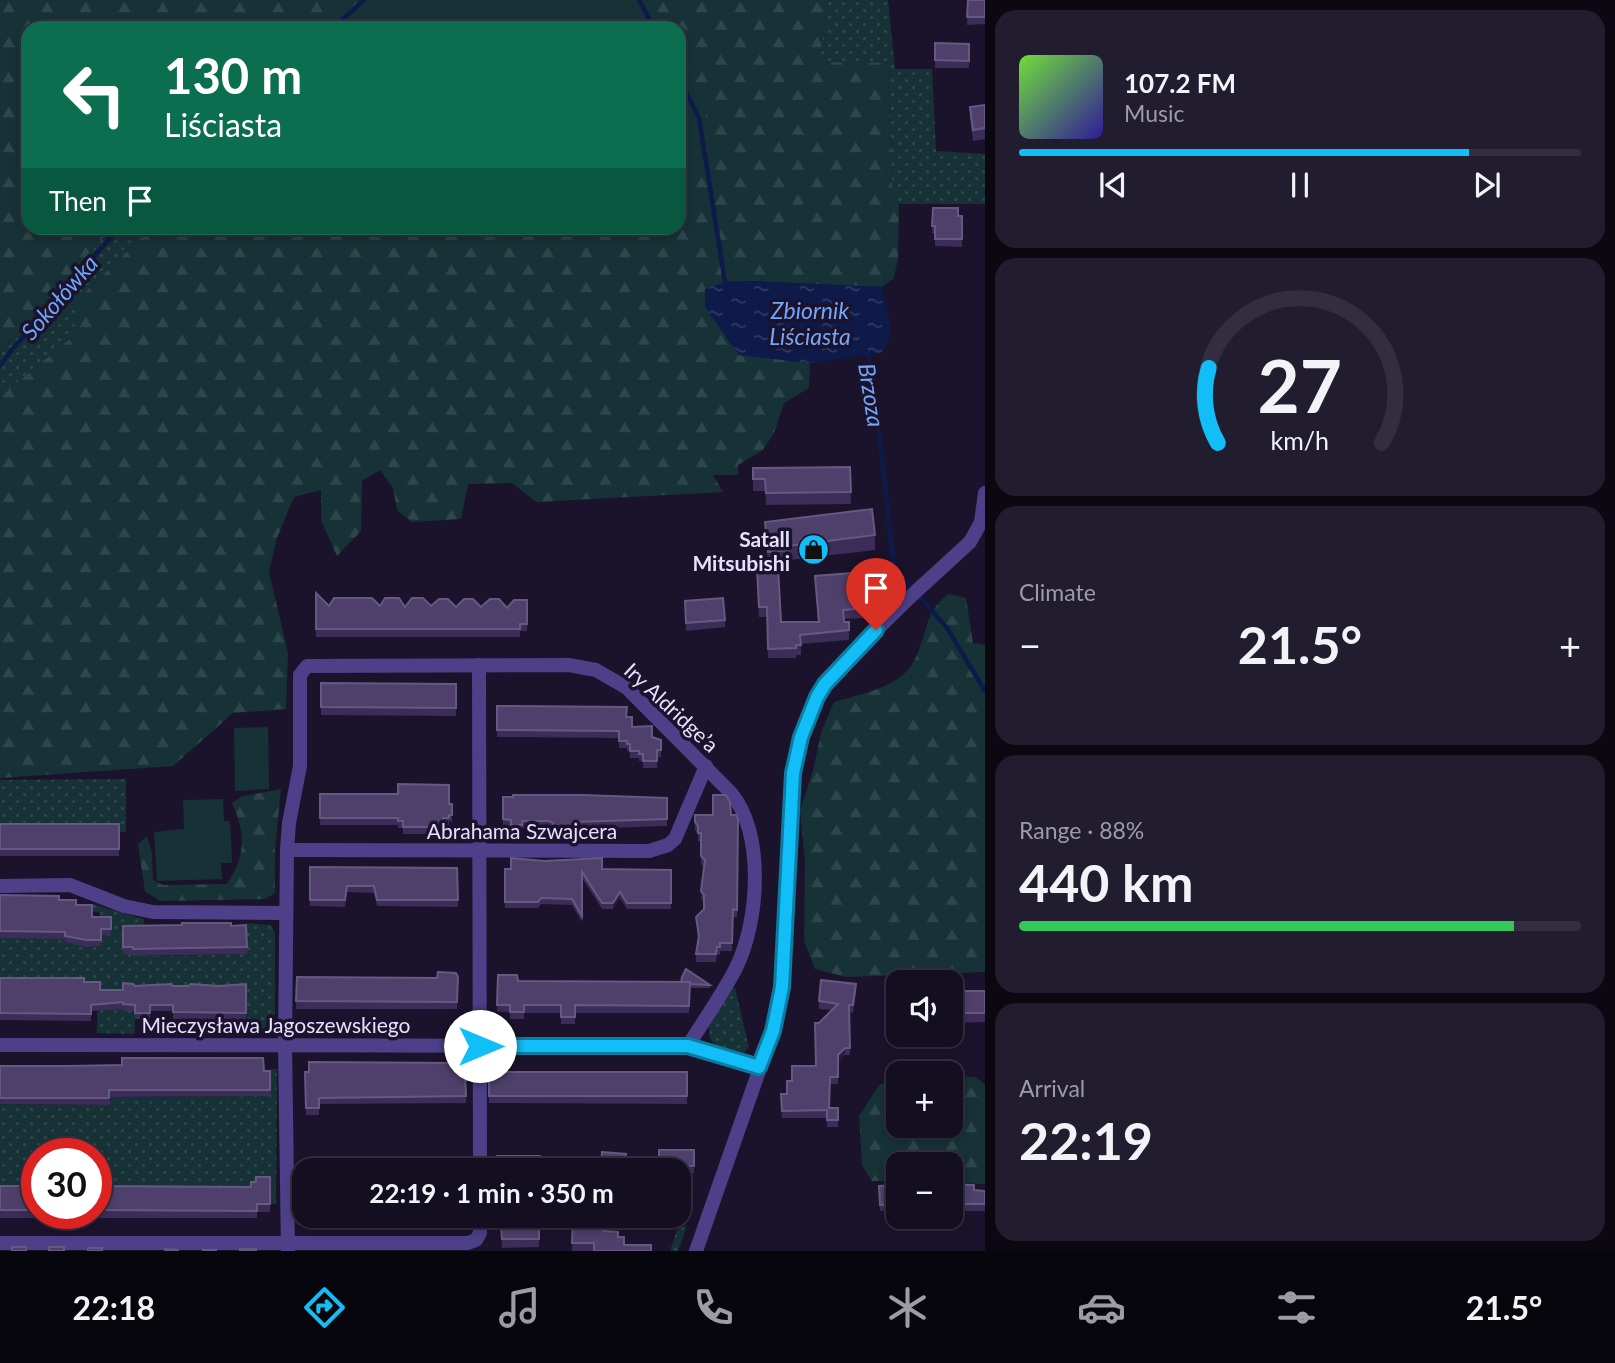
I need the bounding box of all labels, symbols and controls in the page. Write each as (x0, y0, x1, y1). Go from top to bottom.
text: 130 m (164, 46, 302, 104)
icon: left (49, 49, 140, 140)
text: 107.2 FM (1124, 67, 1236, 99)
text: Music (1124, 99, 1184, 127)
text: Liściasta (164, 105, 282, 144)
icon: previous (1094, 166, 1132, 204)
icon: pause (1281, 166, 1319, 204)
icon: next (1468, 166, 1506, 204)
icon: arrive (121, 182, 159, 220)
text: Then (49, 185, 107, 217)
water label: Sokołówka (15, 249, 103, 345)
water label: Zbiornik Liściasta (769, 296, 851, 350)
text: 27 (1258, 342, 1342, 430)
water label: Brzoza (853, 361, 891, 429)
text: km/h (1271, 425, 1329, 455)
place label: Satall Mitsubishi (692, 526, 790, 575)
shop icon: Satall Mitsubishi (796, 533, 830, 567)
pin (846, 558, 906, 630)
icon: arrive (857, 569, 895, 607)
text: Climate (1019, 578, 1096, 606)
text: 21.5° (1238, 613, 1362, 675)
text: − (1019, 622, 1041, 668)
text: + (1559, 622, 1581, 668)
street label: Iry Aldridge’a (620, 657, 724, 757)
text: Range · 88% (1019, 816, 1144, 844)
street label: Abrahama Szwajcera (427, 818, 617, 843)
text: 440 km (1019, 851, 1193, 913)
map controls (886, 970, 963, 1229)
button: sound (886, 970, 963, 1047)
position arrow (443, 1009, 517, 1083)
street label: Mieczysława Jagoszewskiego (141, 1012, 411, 1037)
button: + (886, 1061, 963, 1138)
text: Arrival (1019, 1074, 1085, 1102)
text: 22:19 (1019, 1109, 1153, 1171)
speed limit sign: 30 (21, 1138, 112, 1229)
button: − (886, 1152, 963, 1229)
text: 22:19 · 1 min · 350 m (369, 1177, 614, 1209)
icon: directions (300, 1283, 349, 1332)
icon: music (495, 1283, 544, 1332)
icon: phone (689, 1283, 738, 1332)
icon: climate (883, 1283, 932, 1332)
icon: car (1077, 1283, 1126, 1332)
icon: filters (1272, 1283, 1321, 1332)
text: 22:18 (73, 1288, 155, 1327)
text: 21.5° (1466, 1288, 1542, 1327)

